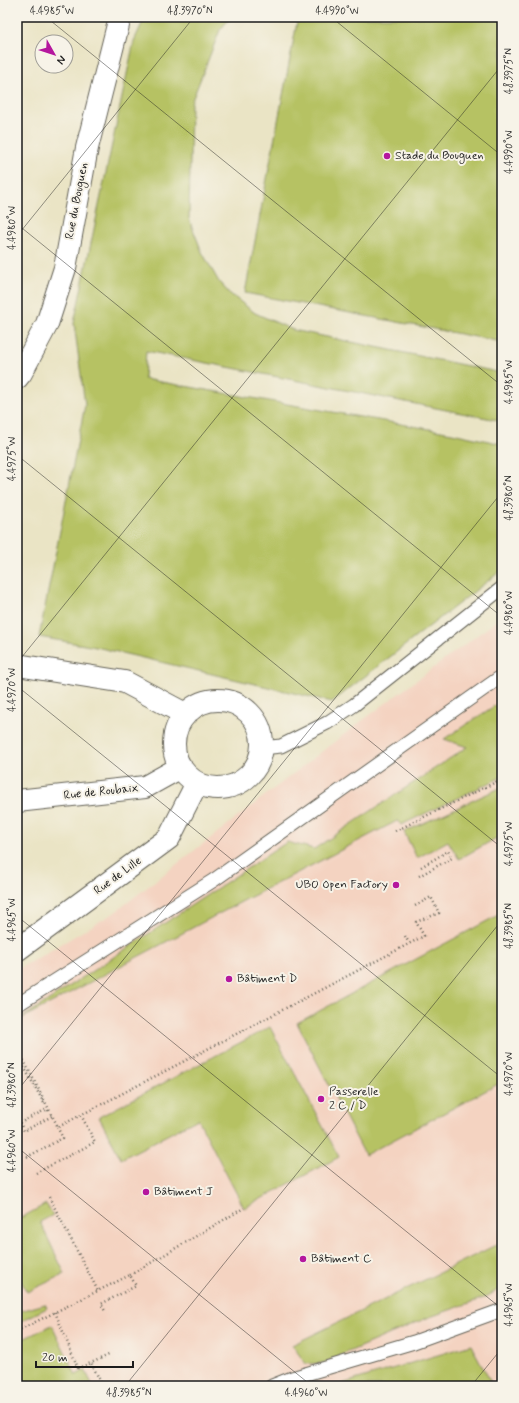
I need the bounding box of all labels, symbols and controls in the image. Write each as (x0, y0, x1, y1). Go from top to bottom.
text: 4.4985°W (30, 4, 74, 18)
text: 48.3970°N (167, 4, 213, 18)
text: 4.4990°W (315, 4, 359, 18)
north arrow (34, 34, 74, 74)
text: 48.3975°N (502, 48, 516, 94)
text: N (53, 52, 69, 67)
text: 4.4990°W (502, 130, 516, 174)
place label: Stade du Bouguen (395, 148, 484, 164)
marker: Stade du Bouguen (382, 151, 392, 161)
street label: Rue du Bouguen (62, 161, 92, 241)
text: 4.4980°W (5, 206, 19, 250)
text: 4.4985°W (502, 360, 516, 404)
text: 4.4975°W (5, 437, 19, 481)
text: 48.3980°N (502, 475, 516, 521)
text: 4.4980°W (502, 591, 516, 635)
text: 4.4970°W (5, 668, 19, 712)
street label: Rue de Roubaix (63, 780, 139, 804)
text: 4.4975°W (502, 822, 516, 866)
street label: Rue de Lille (91, 853, 145, 899)
place label: UBO Open Factory (296, 877, 388, 893)
marker: UBO Open Factory (391, 880, 401, 890)
text: 4.4965°W (5, 898, 19, 942)
text: 48.3985°N (502, 903, 516, 949)
place label: Bâtiment D (237, 971, 297, 987)
marker: Bâtiment D (224, 974, 234, 984)
text: 4.4970°W (502, 1052, 516, 1096)
text: 48.3980°N (5, 1062, 19, 1108)
place label: Passerelle 2 C / D (329, 1084, 379, 1114)
marker: Passerelle 2 C / D (316, 1094, 326, 1104)
text: 4.4960°W (5, 1130, 19, 1172)
place label: Bâtiment J (154, 1184, 213, 1200)
marker: Bâtiment J (141, 1187, 151, 1197)
place label: Bâtiment C (311, 1251, 372, 1267)
marker: Bâtiment C (298, 1254, 308, 1264)
text: 4.4965°W (502, 1283, 516, 1327)
scale bar (36, 1343, 133, 1369)
text: 20 m (42, 1350, 68, 1366)
text: 48.3985°N (106, 1386, 152, 1400)
text: 4.4960°W (285, 1386, 327, 1400)

